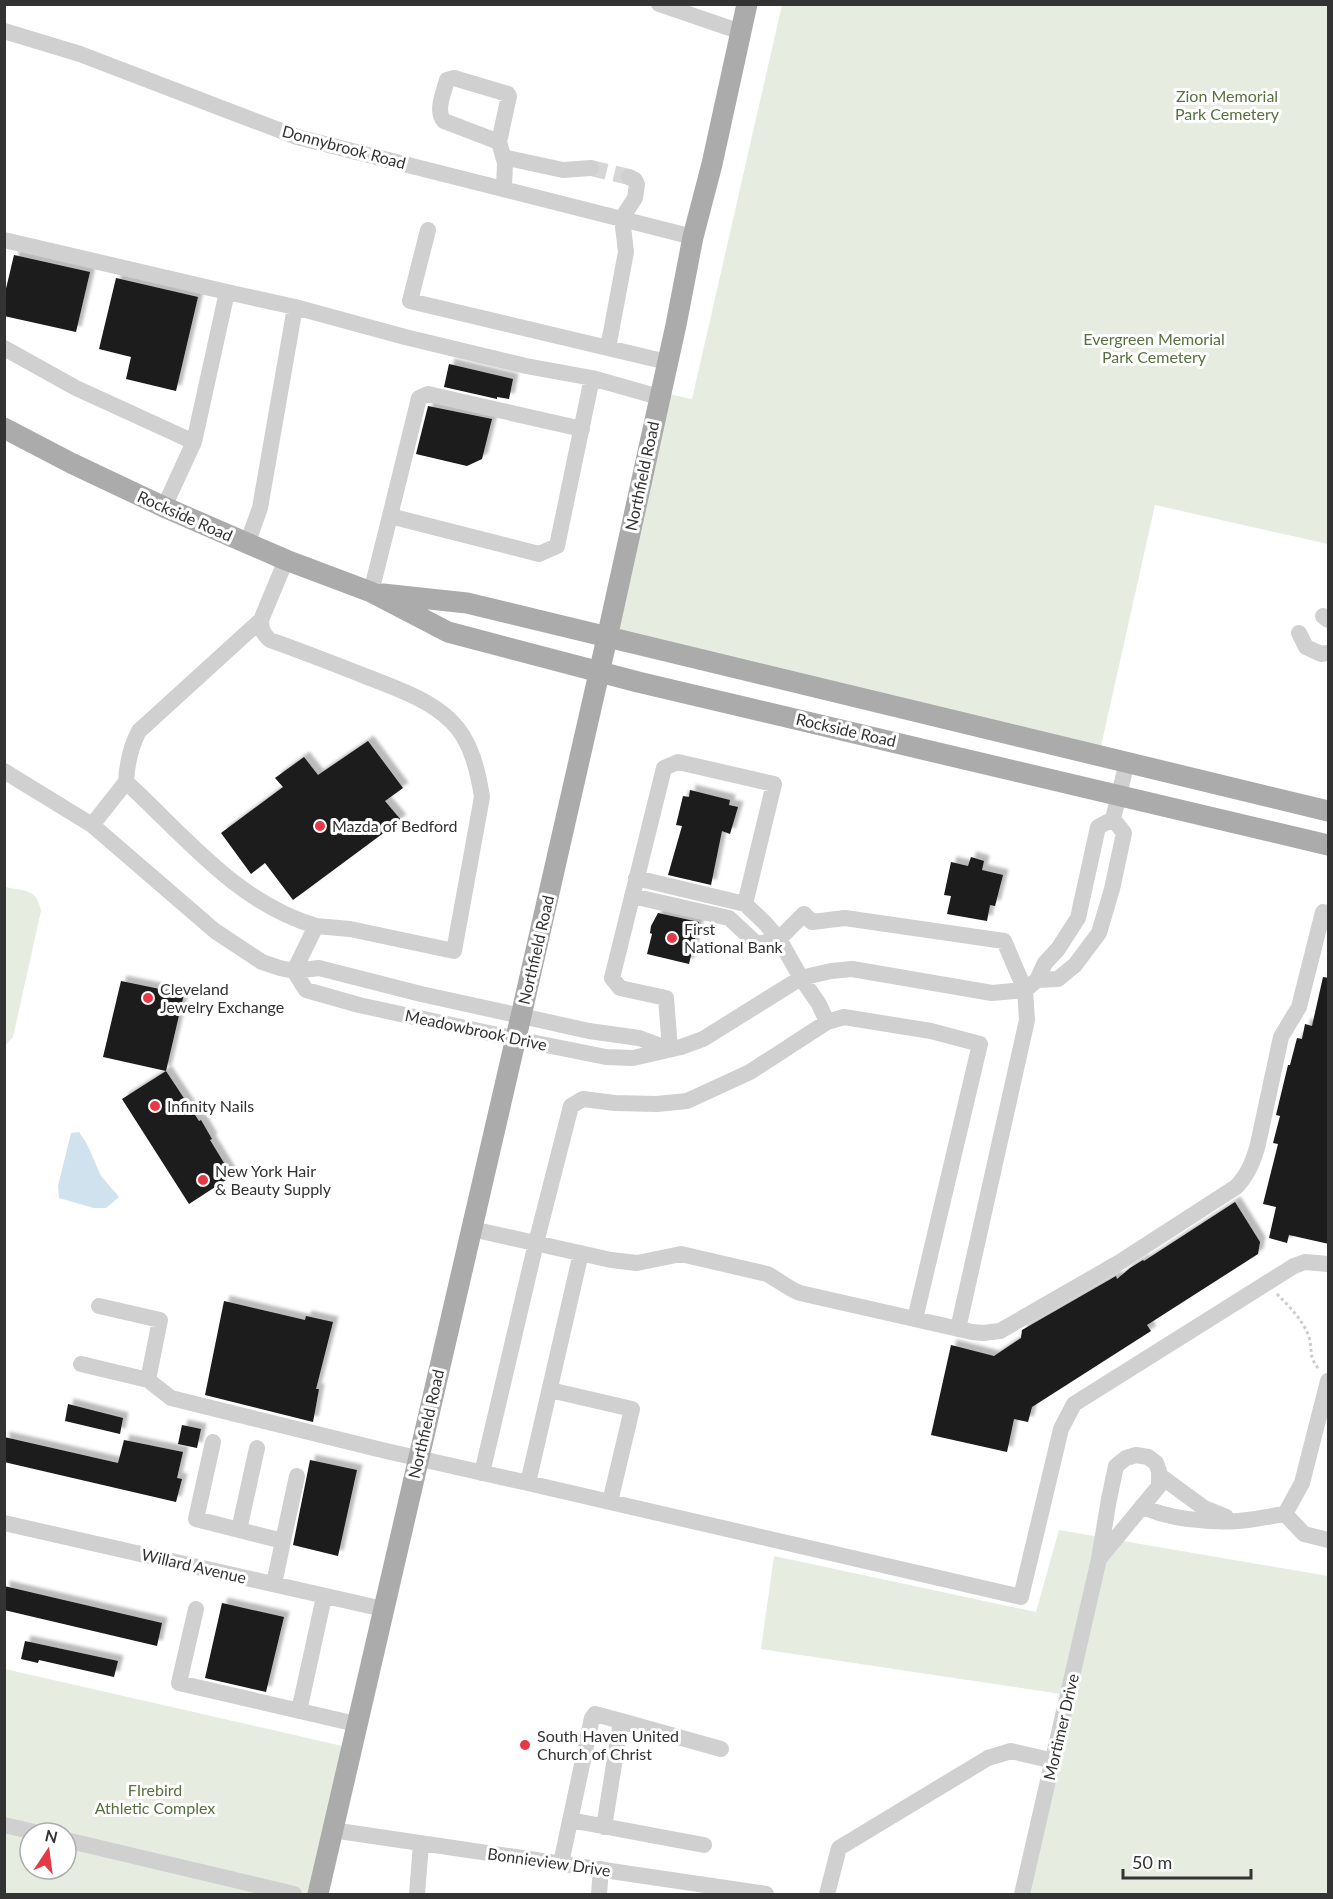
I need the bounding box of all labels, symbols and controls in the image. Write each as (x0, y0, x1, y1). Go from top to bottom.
park label: Zion Memorial Park Cemetery (1175, 86, 1280, 123)
street label: Donnybrook Road (280, 121, 408, 172)
park label: Evergreen Memorial Park Cemetery (1083, 329, 1225, 366)
street label: Northfield Road (621, 419, 662, 532)
street label: Rockside Road (135, 486, 236, 545)
street label: Rockside Road (794, 709, 898, 750)
place label: Mazda of Bedford (332, 816, 458, 835)
marker: Mazda of Bedford (313, 819, 327, 833)
street label: Northfield Road (514, 894, 557, 1006)
place label: First National Bank (684, 919, 784, 956)
marker: First National Bank (665, 931, 679, 945)
place label: Cleveland Jewelry Exchange (160, 979, 284, 1016)
marker: Cleveland Jewelry Exchange (141, 991, 155, 1005)
street label: Meadowbrook Drive (403, 1005, 549, 1054)
place label: Infinity Nails (167, 1096, 254, 1115)
marker: Infinity Nails (148, 1099, 162, 1113)
place label: New York Hair & Beauty Supply (215, 1161, 332, 1198)
marker: New York Hair & Beauty Supply (196, 1173, 210, 1187)
street label: Northfield Road (404, 1368, 447, 1480)
street label: Willard Avenue (140, 1544, 248, 1587)
street label: Mortimer Drive (1039, 1672, 1082, 1782)
place label: South Haven United Church of Christ (537, 1726, 679, 1763)
marker: South Haven United Church of Christ (518, 1738, 532, 1752)
park label: FIrebird Athletic Complex (95, 1780, 215, 1817)
north arrow (18, 1821, 78, 1881)
text: N (43, 1825, 60, 1847)
scale bar (1123, 1842, 1250, 1880)
street label: Bonnieview Drive (486, 1843, 612, 1880)
text: 50 m (1132, 1851, 1172, 1873)

